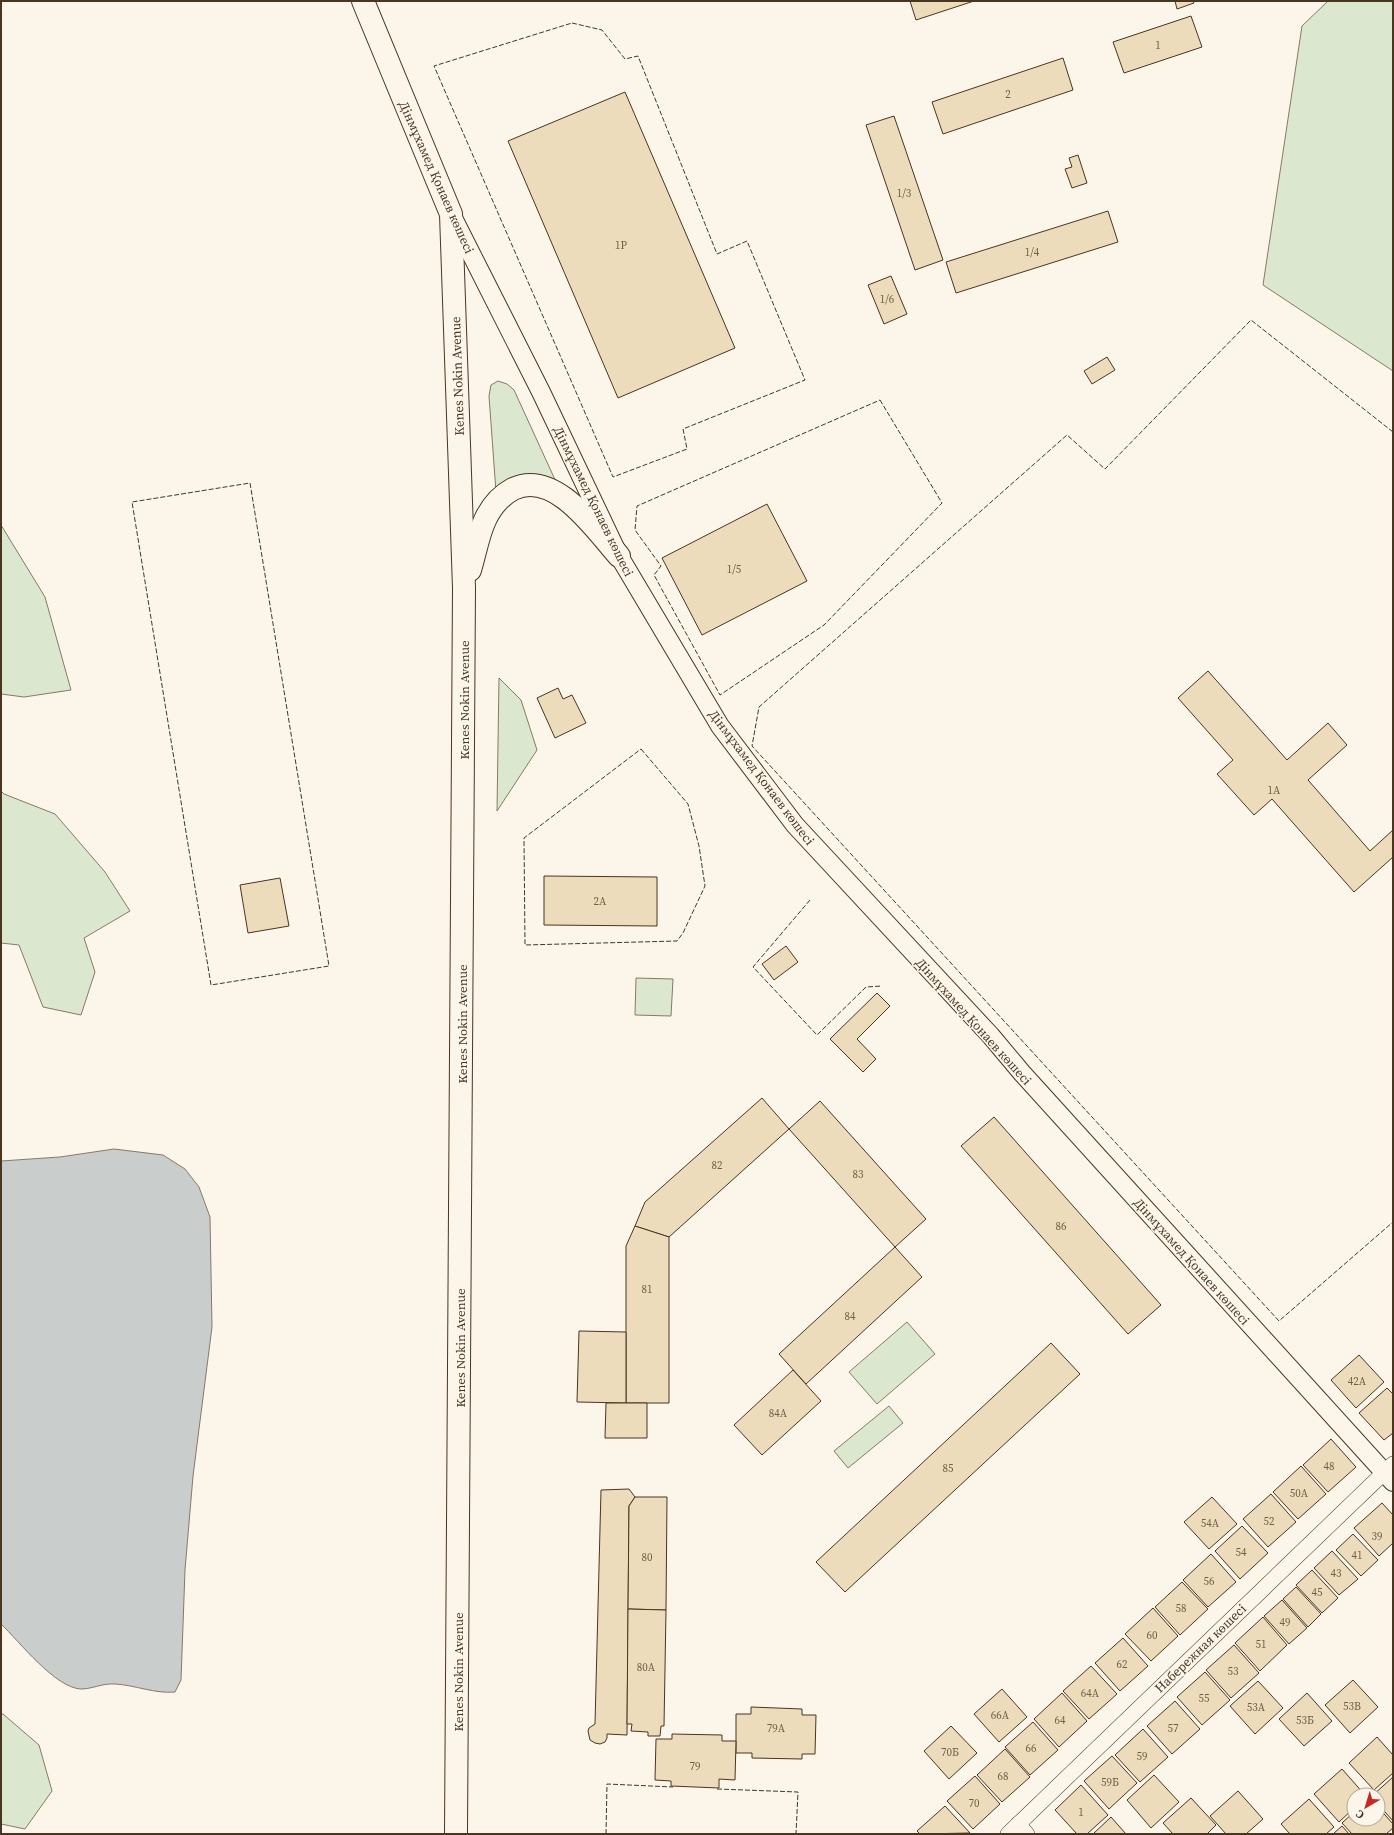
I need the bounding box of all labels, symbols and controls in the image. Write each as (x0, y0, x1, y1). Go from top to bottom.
house number: 1 (1155, 38, 1161, 53)
house number: 2 (1005, 87, 1011, 102)
street label: Дінмұхамед Қонаев көшесі (395, 98, 478, 256)
house number: 1/3 (897, 186, 912, 201)
house number: 1Р (615, 238, 628, 253)
house number: 1/4 (1025, 245, 1040, 260)
house number: 1/6 (880, 292, 895, 307)
street label: Kenes Nokin Avenue (447, 316, 468, 436)
street label: Дінмұхамед Қонаев көшесі (550, 423, 637, 579)
house number: 1/5 (727, 562, 742, 577)
street label: Kenes Nokin Avenue (456, 640, 473, 760)
street label: Дінмұхамед Қонаев көшесі (705, 706, 818, 849)
house number: 1А (1268, 783, 1281, 798)
house number: 2А (594, 894, 607, 909)
street label: Дінмұхамед Қонаев көшесі (912, 954, 1035, 1089)
street label: Kenes Nokin Avenue (454, 964, 471, 1084)
house number: 82 (712, 1158, 723, 1173)
house number: 83 (853, 1167, 864, 1182)
street label: Дінмұхамед Қонаев көшесі (1130, 1194, 1253, 1329)
house number: 86 (1056, 1219, 1067, 1234)
house number: 81 (642, 1282, 653, 1297)
street label: Kenes Nokin Avenue (452, 1288, 469, 1408)
house number: 84 (845, 1309, 856, 1324)
house number: 42А (1348, 1374, 1367, 1389)
house number: 84А (769, 1406, 788, 1421)
house number: 48 (1324, 1459, 1335, 1474)
house number: 85 (943, 1461, 954, 1476)
house number: 50А (1290, 1486, 1309, 1501)
house number: 52 (1264, 1514, 1275, 1529)
house number: 54А (1201, 1516, 1220, 1531)
house number: 39 (1372, 1529, 1383, 1544)
house number: 54 (1236, 1545, 1247, 1560)
house number: 41 (1352, 1548, 1363, 1563)
house number: 80 (642, 1550, 653, 1565)
house number: 43 (1331, 1566, 1342, 1581)
house number: 56 (1204, 1574, 1215, 1589)
house number: 45 (1312, 1585, 1323, 1600)
street label: Набережная көшесі (1151, 1600, 1250, 1696)
house number: 58 (1176, 1601, 1187, 1616)
street label: Kenes Nokin Avenue (450, 1612, 467, 1732)
house number: 49 (1280, 1615, 1291, 1630)
house number: 60 (1147, 1628, 1158, 1643)
house number: 51 (1256, 1637, 1267, 1652)
house number: 62 (1117, 1657, 1128, 1672)
house number: 80А (637, 1660, 656, 1675)
house number: 53 (1228, 1664, 1239, 1679)
house number: 64А (1081, 1686, 1100, 1701)
house number: 55 (1199, 1691, 1210, 1706)
house number: 53В (1343, 1699, 1361, 1714)
house number: 53А (1247, 1700, 1266, 1715)
house number: 66А (991, 1708, 1010, 1723)
house number: 64 (1055, 1713, 1066, 1728)
house number: 53Б (1296, 1713, 1314, 1728)
house number: 79А (767, 1721, 786, 1736)
house number: 57 (1168, 1721, 1179, 1736)
house number: 66 (1026, 1741, 1037, 1756)
house number: 70Б (941, 1745, 959, 1760)
house number: 59 (1137, 1749, 1148, 1764)
house number: 79 (690, 1759, 701, 1774)
house number: 68 (998, 1769, 1009, 1784)
house number: 59Б (1101, 1775, 1119, 1790)
north arrow (1346, 1787, 1386, 1827)
house number: 70 (969, 1796, 980, 1811)
house number: 1 (1078, 1805, 1084, 1820)
text: С (1353, 1806, 1367, 1823)

